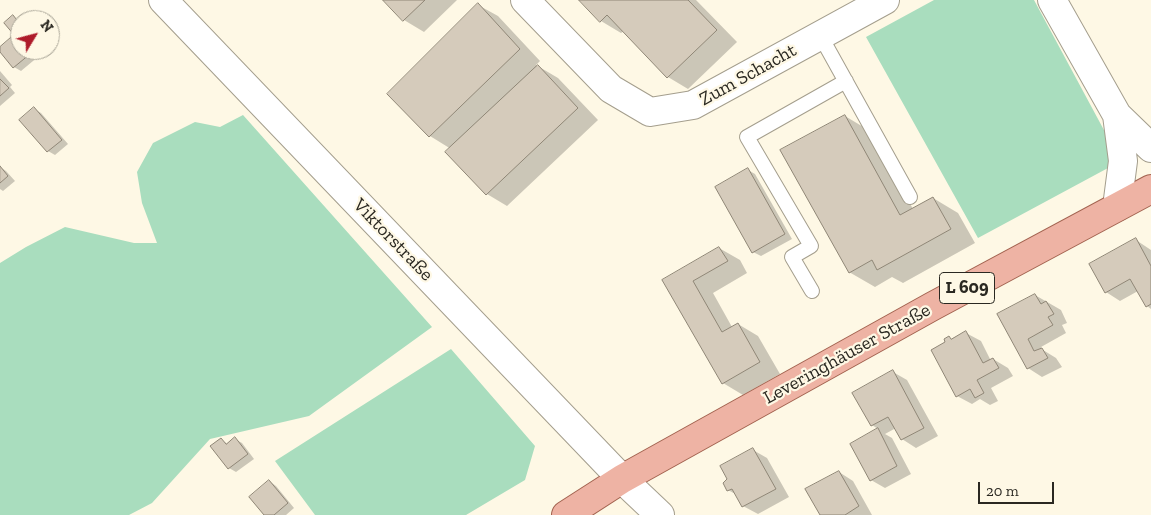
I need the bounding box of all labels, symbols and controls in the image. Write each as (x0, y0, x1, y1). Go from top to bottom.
north arrow (10, 10, 60, 60)
text: N (37, 17, 57, 36)
street label: Zum Schacht (696, 39, 800, 111)
street label: Viktorstraße (348, 194, 438, 286)
road number: L 609 (940, 272, 994, 304)
street label: Leveringhäuser Straße (759, 299, 935, 409)
scale bar (981, 472, 1057, 504)
text: 20 m (986, 482, 1019, 500)

